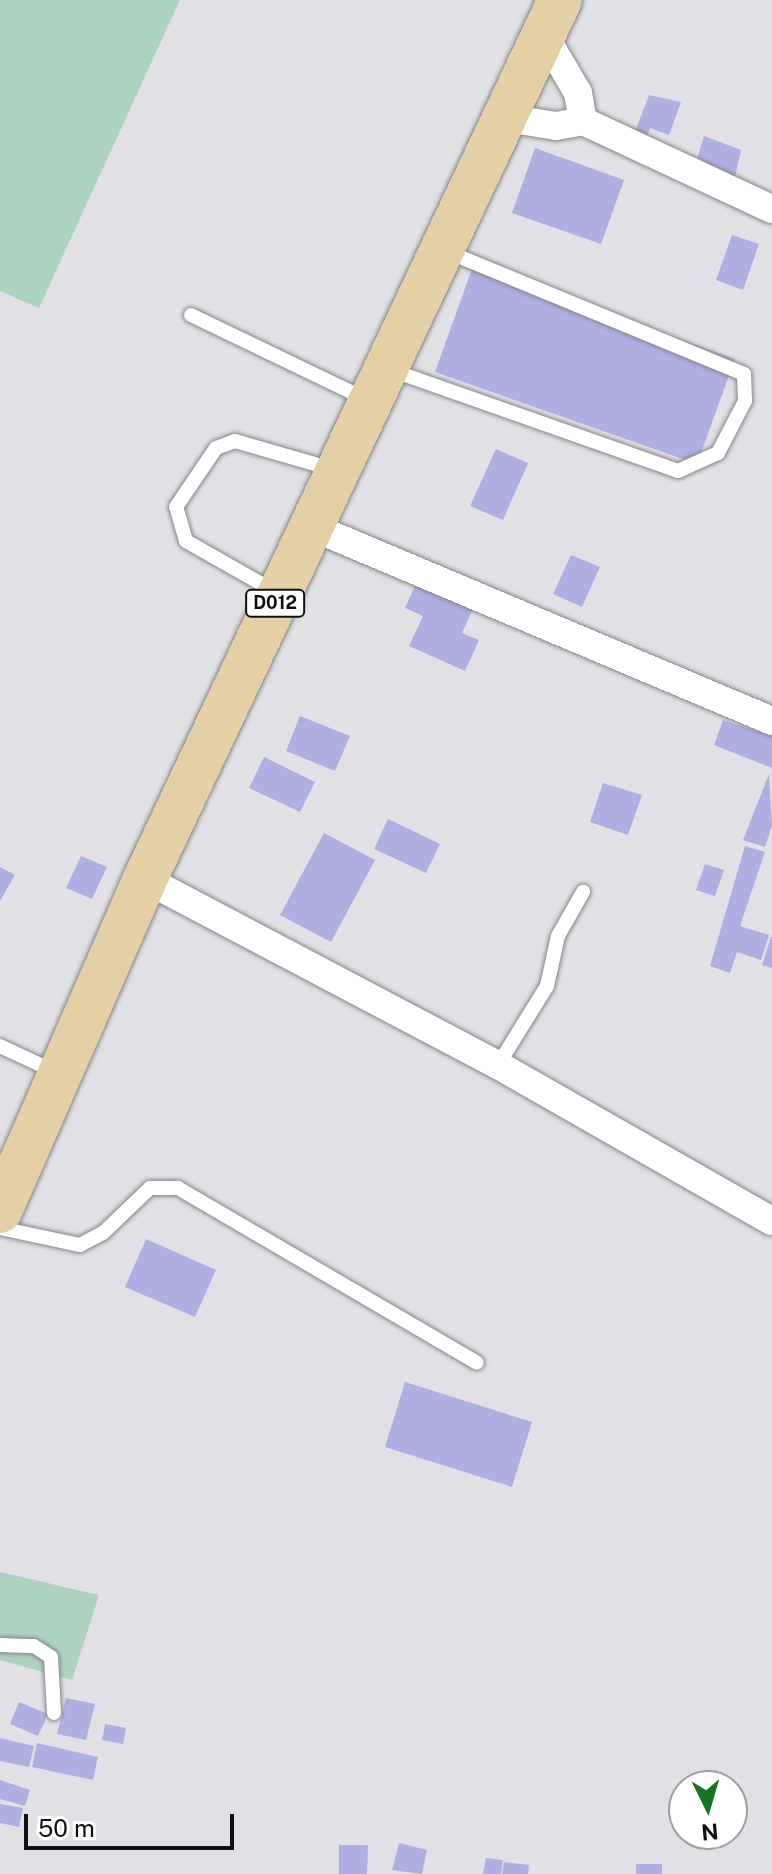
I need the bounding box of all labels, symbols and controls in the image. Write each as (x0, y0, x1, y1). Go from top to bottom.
road number: D012 (245, 589, 305, 617)
north arrow (668, 1770, 748, 1850)
scale bar (28, 1798, 238, 1848)
text: 50 m (38, 1814, 95, 1842)
text: N (700, 1818, 720, 1846)

